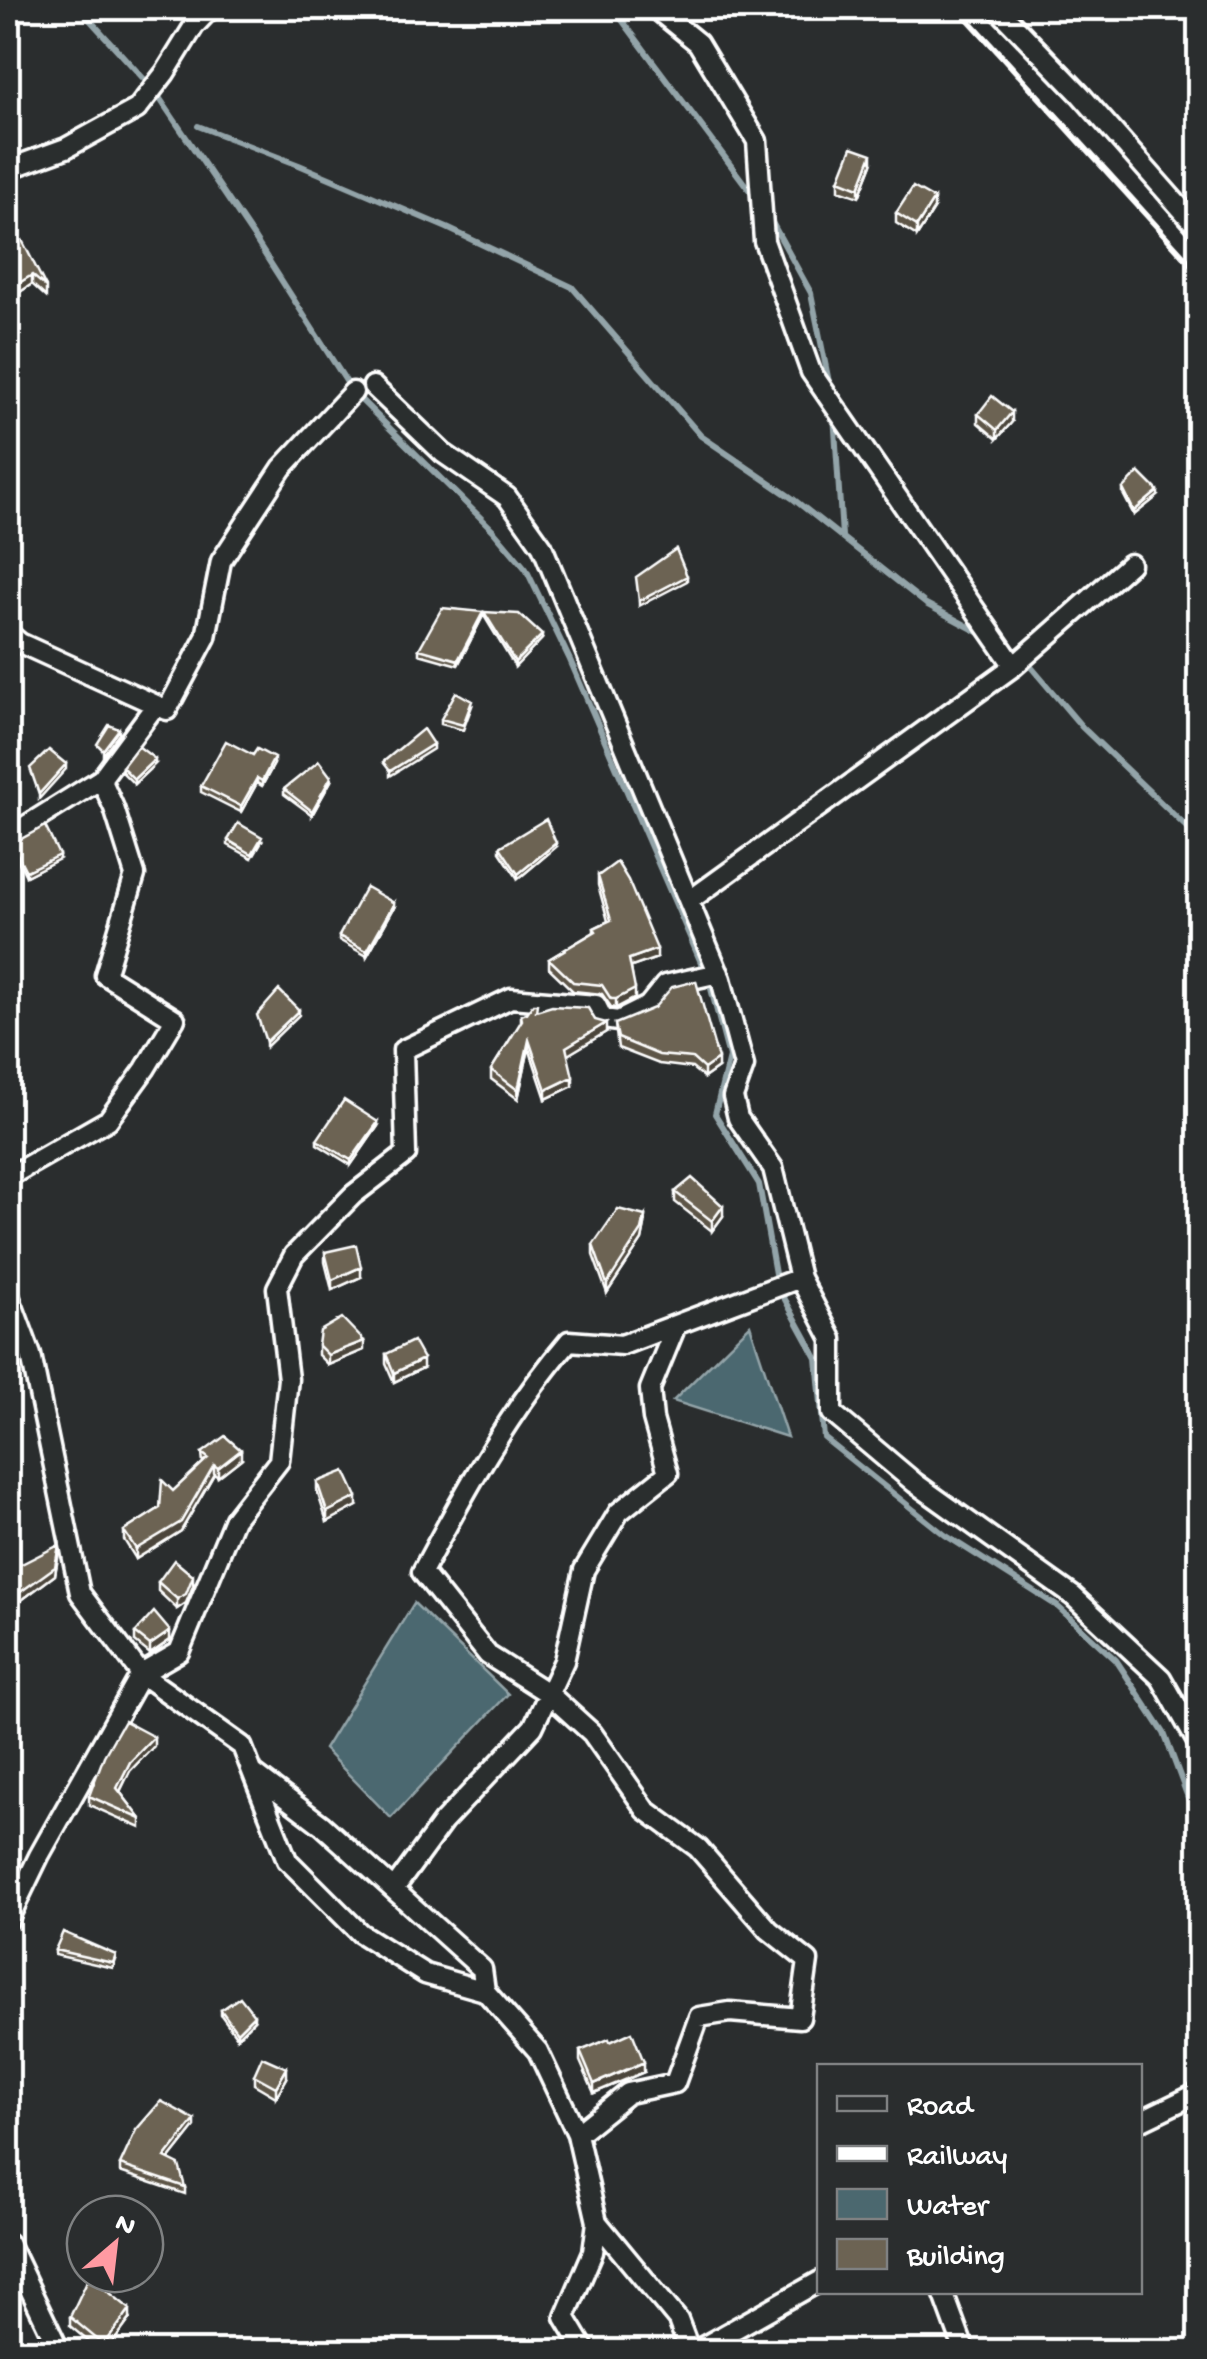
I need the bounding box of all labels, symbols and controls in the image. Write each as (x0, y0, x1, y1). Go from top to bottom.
legend (817, 2064, 1142, 2294)
text: Road (907, 2091, 975, 2126)
text: Railway (907, 2141, 1007, 2176)
text: Water (907, 2191, 990, 2226)
north arrow (65, 2194, 165, 2294)
text: N (109, 2207, 140, 2245)
text: Building (906, 2241, 1005, 2276)

